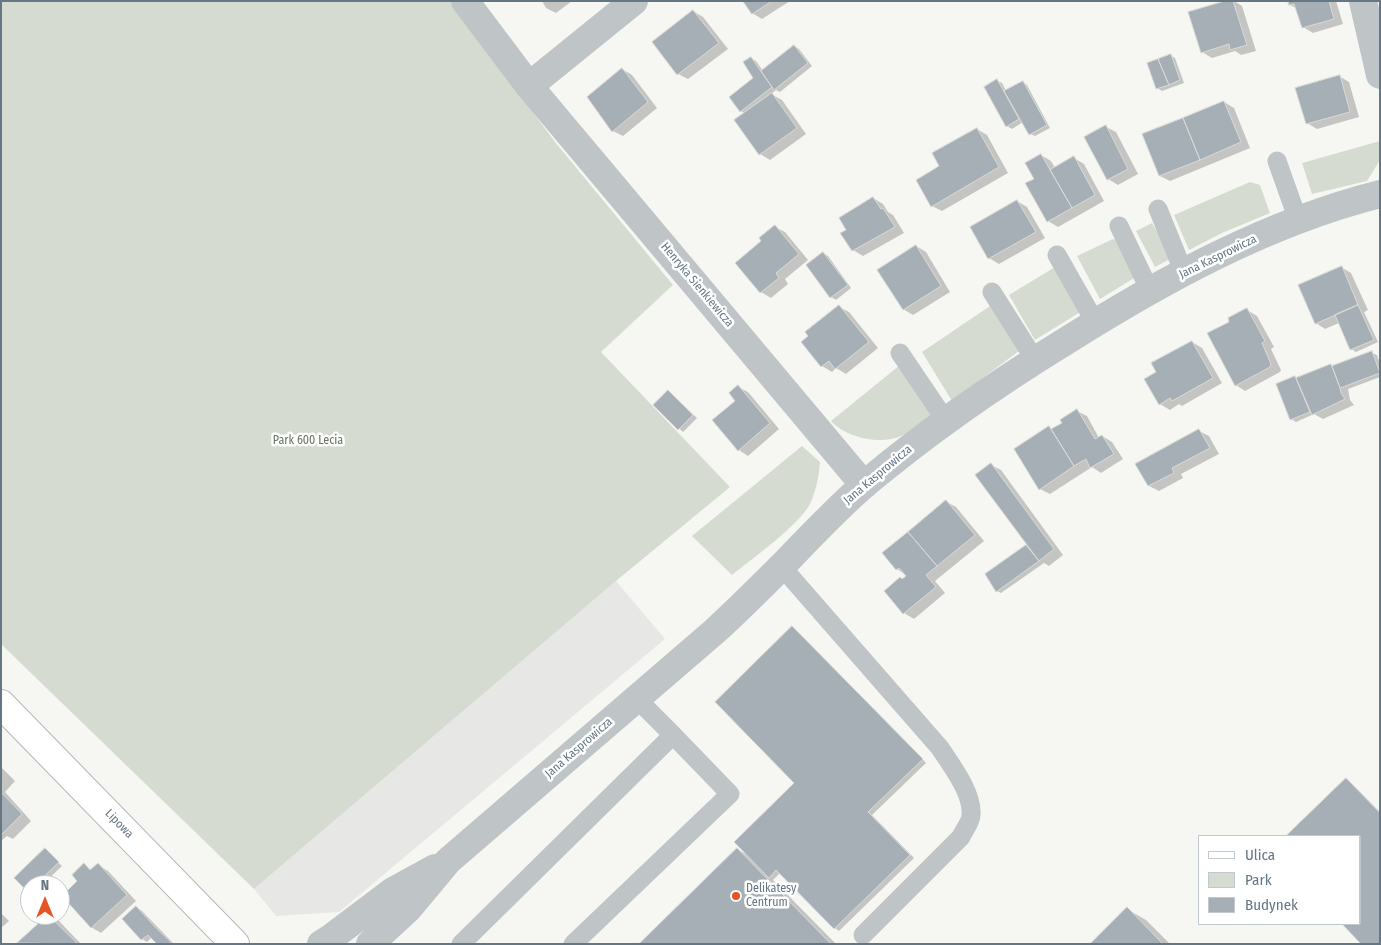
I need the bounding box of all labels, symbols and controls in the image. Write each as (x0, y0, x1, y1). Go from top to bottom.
street label: Jana Kasprowicza (1177, 232, 1259, 282)
street label: Henryka Sienkiewicza (658, 240, 736, 330)
park label: Park 600 Lecia (273, 434, 343, 448)
street label: Jana Kasprowicza (841, 442, 915, 508)
street label: Jana Kasprowicza (542, 715, 616, 781)
street label: Lipowa (102, 807, 136, 841)
legend (1198, 835, 1361, 925)
text: Ulica (1245, 846, 1275, 864)
text: Park (1245, 871, 1272, 889)
north arrow (20, 875, 70, 925)
text: N (41, 877, 49, 894)
place label: Delikatesy Centrum (746, 882, 796, 910)
marker: Delikatesy Centrum (730, 890, 742, 902)
text: Budynek (1245, 896, 1298, 914)

